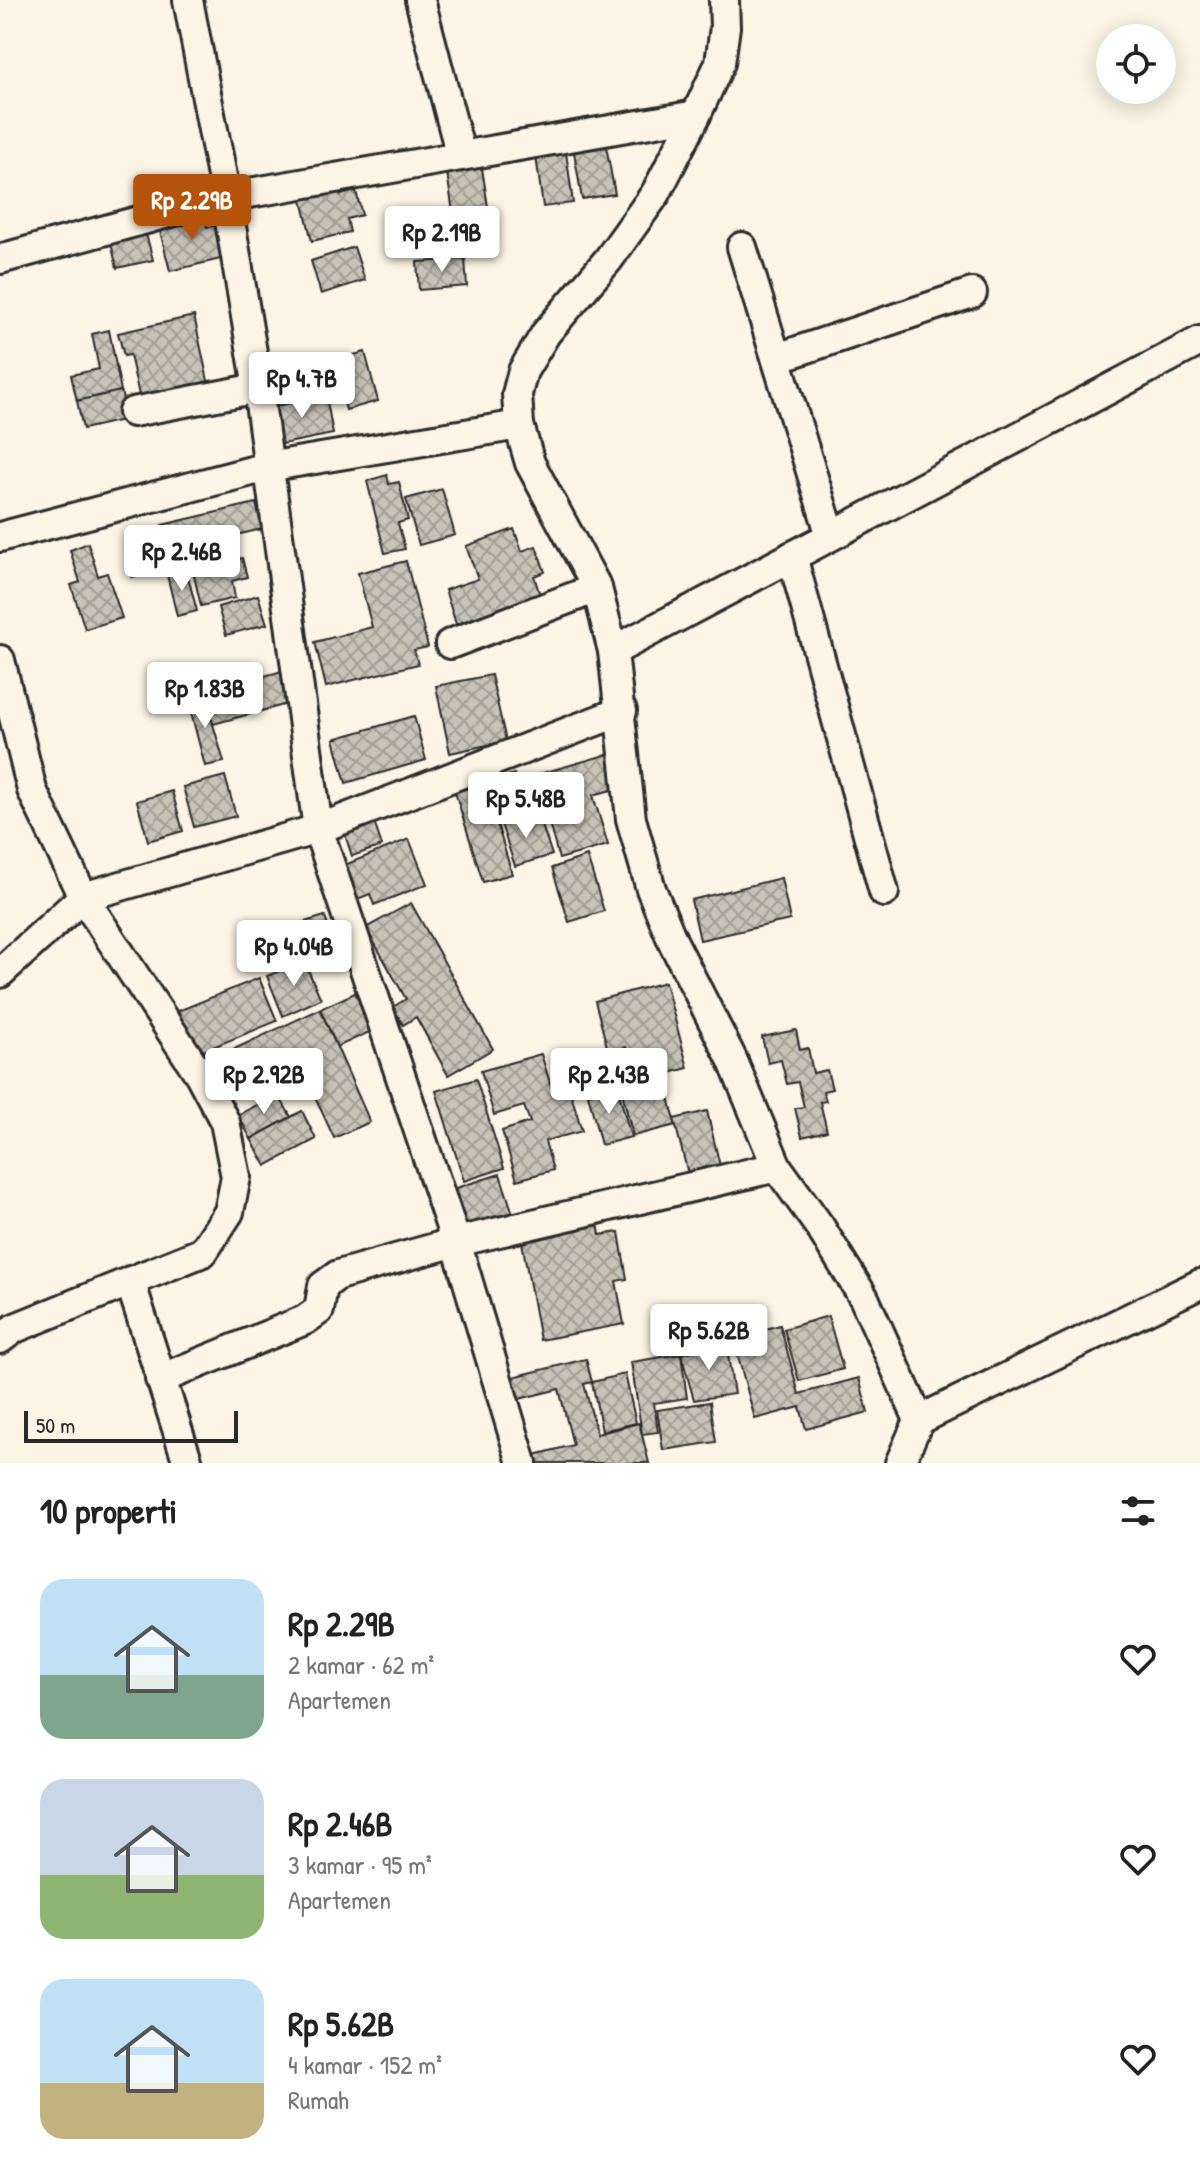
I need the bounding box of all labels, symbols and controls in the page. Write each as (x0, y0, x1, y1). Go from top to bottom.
map controls (1096, 24, 1176, 104)
button: locate (1096, 24, 1176, 104)
pin: Rp 2.29B (109, 174, 275, 242)
text: Rp 2.29B (151, 182, 233, 217)
pin: Rp 2.19B (359, 206, 525, 274)
text: Rp 2.19B (403, 214, 481, 249)
pin: Rp 4.7B (228, 352, 376, 420)
text: Rp 4.7B (267, 360, 337, 395)
pin: Rp 2.46B (99, 525, 265, 593)
text: Rp 2.46B (142, 533, 222, 568)
pin: Rp 1.83B (122, 662, 288, 730)
text: Rp 1.83B (165, 670, 245, 705)
pin: Rp 5.48B (443, 772, 609, 840)
text: Rp 5.48B (486, 780, 566, 815)
pin: Rp 4.04B (211, 920, 377, 988)
text: Rp 4.04B (255, 928, 333, 963)
pin: Rp 2.92B (181, 1048, 347, 1116)
pin: Rp 2.43B (526, 1048, 692, 1116)
text: Rp 2.92B (223, 1056, 305, 1091)
text: Rp 2.43B (568, 1056, 650, 1091)
pin: Rp 5.62B (626, 1304, 792, 1372)
text: Rp 5.62B (668, 1312, 750, 1347)
scale bar (24, 1407, 238, 1443)
text: 50 m (36, 1410, 75, 1440)
text: 10 properti (40, 1488, 177, 1534)
icon: filters (1116, 1489, 1160, 1533)
text: Rp 2.29B (288, 1601, 395, 1647)
icon: home (104, 1611, 200, 1707)
icon: heart (1116, 1637, 1160, 1681)
text: 2 kamar · 62 m² (288, 1647, 434, 1682)
text: Apartemen (288, 1682, 391, 1717)
text: Rp 2.46B (288, 1801, 393, 1847)
icon: home (104, 1811, 200, 1907)
icon: heart (1116, 1837, 1160, 1881)
text: 3 kamar · 95 m² (288, 1847, 432, 1882)
text: Apartemen (288, 1882, 391, 1917)
text: Rp 5.62B (288, 2001, 394, 2047)
icon: home (104, 2011, 200, 2107)
icon: heart (1116, 2037, 1160, 2081)
text: 4 kamar · 152 m² (288, 2047, 442, 2082)
text: Rumah (288, 2082, 349, 2117)

